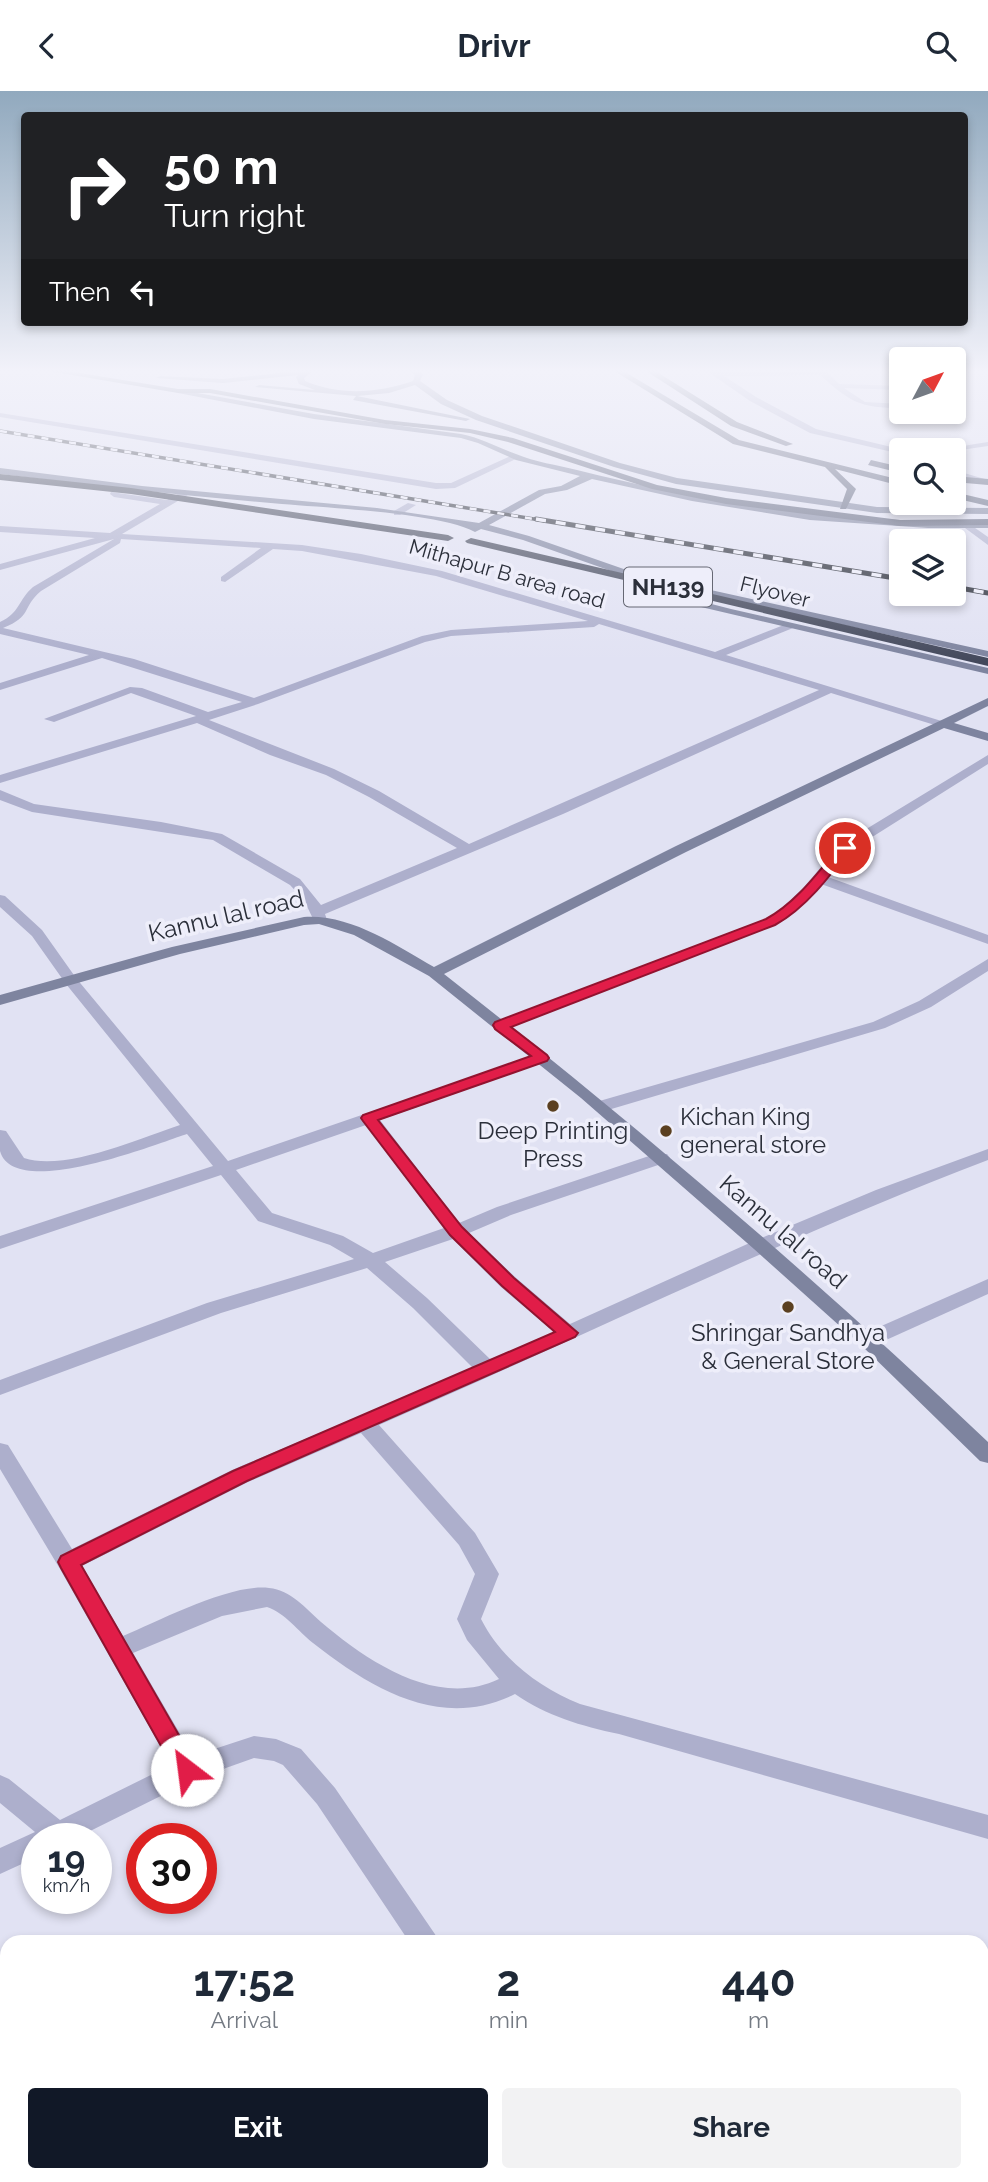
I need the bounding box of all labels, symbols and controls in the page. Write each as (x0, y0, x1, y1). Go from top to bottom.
icon: back (28, 27, 66, 65)
text: Drivr (457, 27, 531, 64)
icon: search (922, 27, 960, 65)
text: 50 m (164, 138, 279, 195)
icon: right (49, 140, 140, 231)
text: Turn right (164, 197, 305, 234)
icon: left (124, 273, 162, 311)
text: Then (49, 277, 110, 307)
north arrow (889, 347, 966, 423)
map controls (889, 347, 966, 606)
button: search (889, 438, 966, 515)
button: layers (889, 529, 966, 606)
street label: Mithapur B area road (406, 534, 608, 613)
road number: NH139 (624, 567, 712, 607)
street label: Flyover (737, 571, 813, 612)
pin (815, 818, 875, 878)
icon: arrive (826, 829, 864, 867)
street label: Kannu lal road (145, 884, 306, 947)
marker: Deep Printing Press (545, 1098, 561, 1114)
place label: Kichan King general store (680, 1102, 826, 1159)
place label: Deep Printing Press (478, 1116, 628, 1173)
marker: Kichan King general store (658, 1123, 674, 1139)
street label: Kannu lal road (714, 1169, 853, 1295)
marker: Shringar Sandhya & General Store (780, 1299, 796, 1315)
place label: Shringar Sandhya & General Store (691, 1318, 885, 1375)
position arrow (150, 1733, 224, 1807)
speed limit sign: 30 (126, 1823, 217, 1914)
text: 19 (48, 1839, 85, 1880)
text: km/h (43, 1875, 90, 1896)
text: 17:52 (194, 1957, 295, 2006)
text: 2 (497, 1957, 520, 2006)
text: 440 (722, 1957, 795, 2006)
text: Arrival (211, 2006, 278, 2033)
text: min (489, 2006, 528, 2033)
text: m (748, 2006, 769, 2033)
button: Exit (28, 2088, 488, 2168)
button: Share (502, 2088, 961, 2168)

